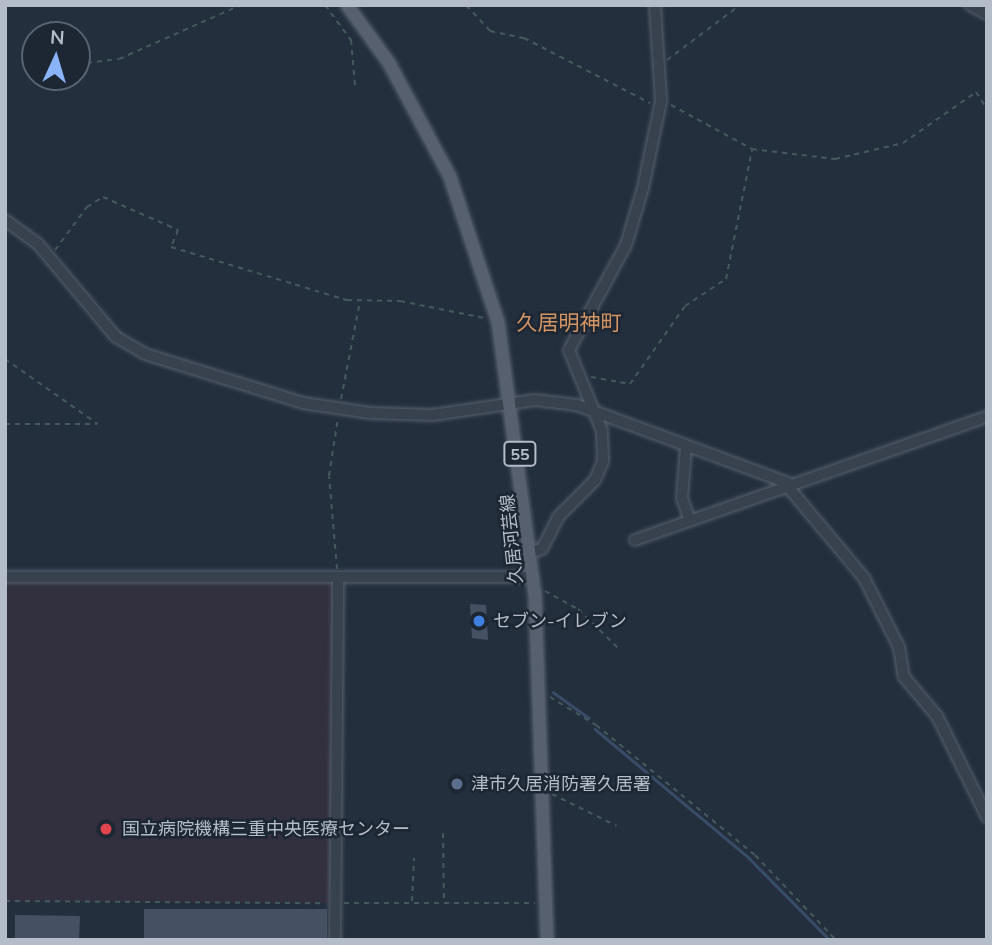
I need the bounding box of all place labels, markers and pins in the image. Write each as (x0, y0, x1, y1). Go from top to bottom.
place label: セブン-イレブン (493, 610, 627, 632)
marker: セブン-イレブン (471, 613, 487, 629)
place label: 津市久居消防署久居署 (471, 773, 651, 795)
marker: 津市久居消防署久居署 (449, 776, 465, 792)
place label: 国立病院機構三重中央医療センター (122, 818, 410, 840)
marker: 国立病院機構三重中央医療センター (96, 819, 116, 839)

